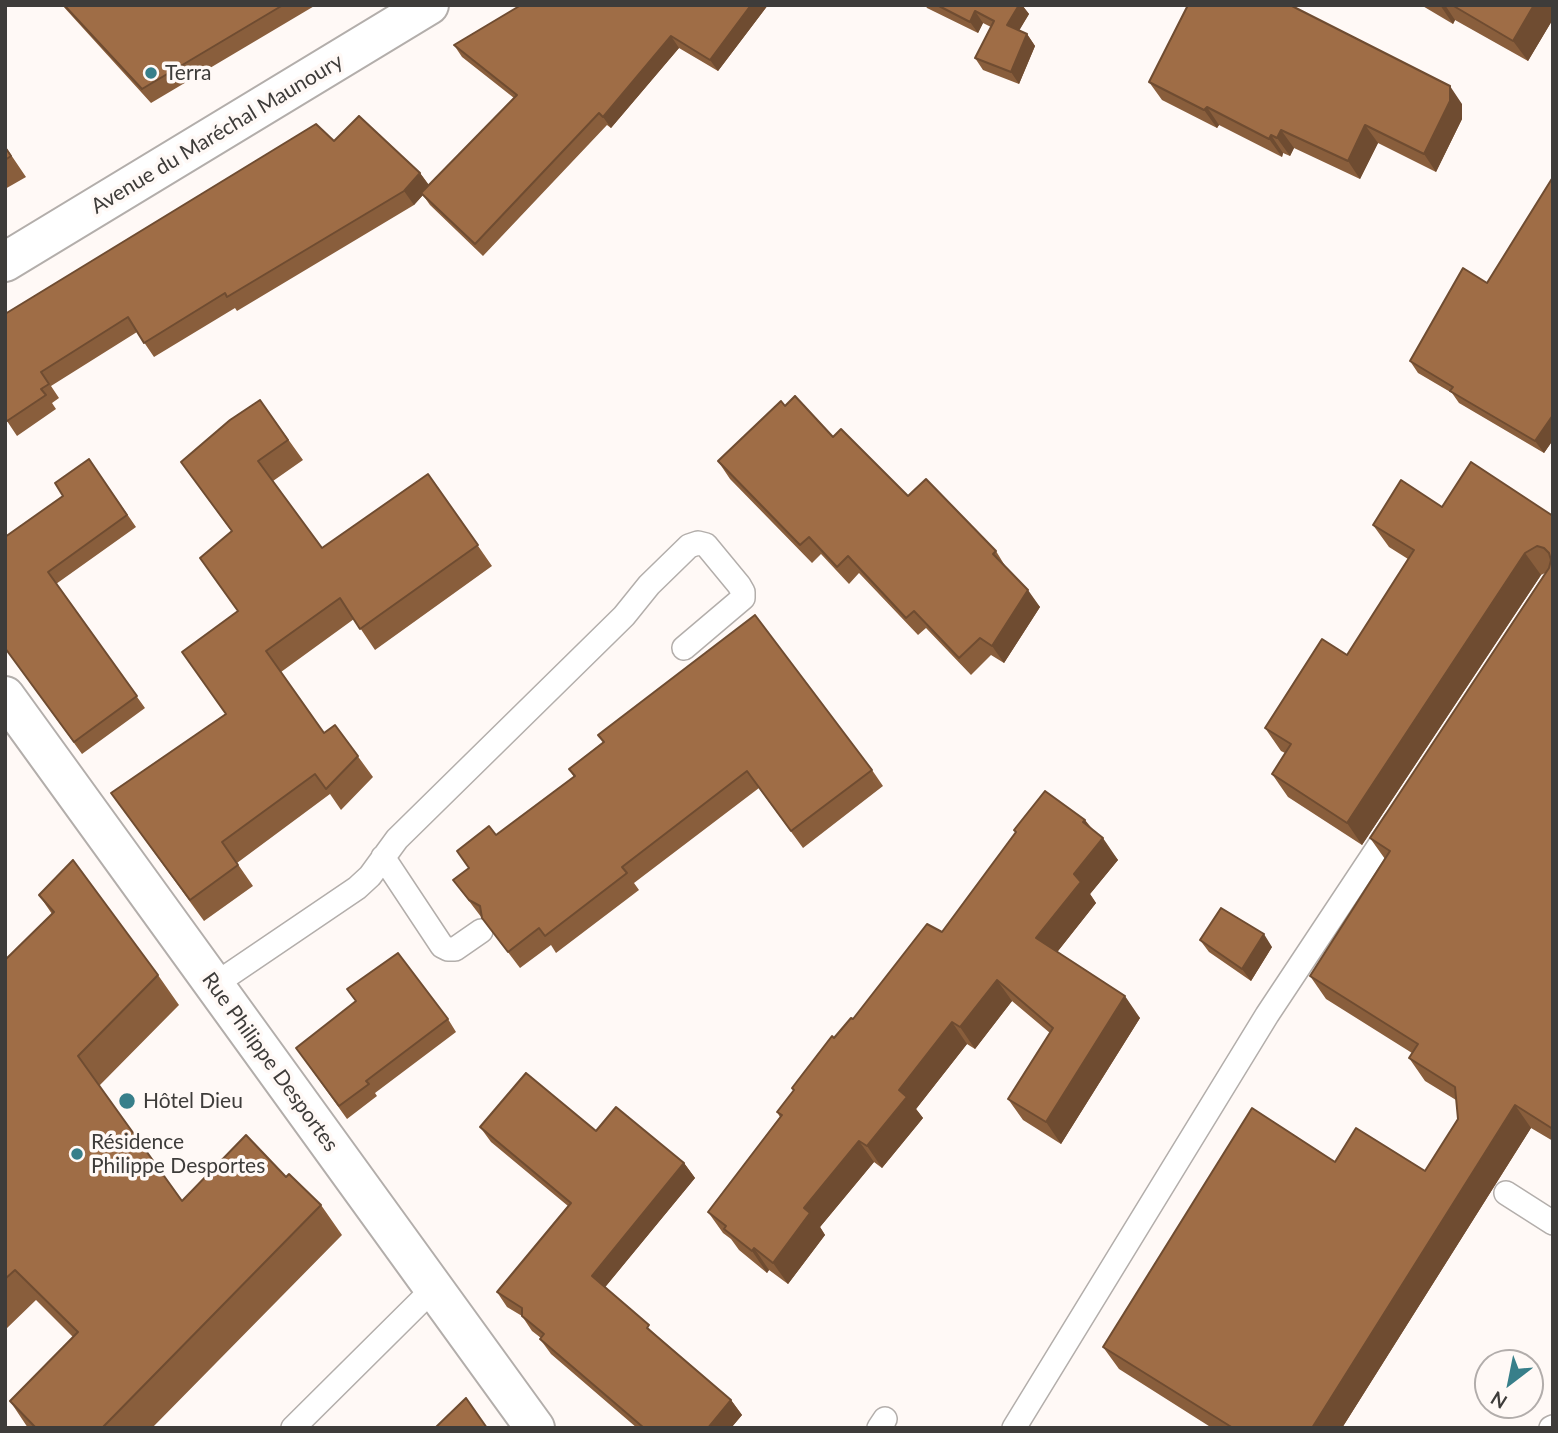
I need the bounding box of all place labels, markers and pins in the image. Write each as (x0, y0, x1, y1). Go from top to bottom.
place label: Terra (165, 60, 211, 86)
marker: Terra (143, 65, 159, 81)
place label: Hôtel Dieu (143, 1088, 243, 1114)
marker: Hôtel Dieu (117, 1091, 137, 1111)
place label: Résidence Philippe Desportes (91, 1129, 265, 1179)
marker: Résidence Philippe Desportes (69, 1146, 85, 1162)

